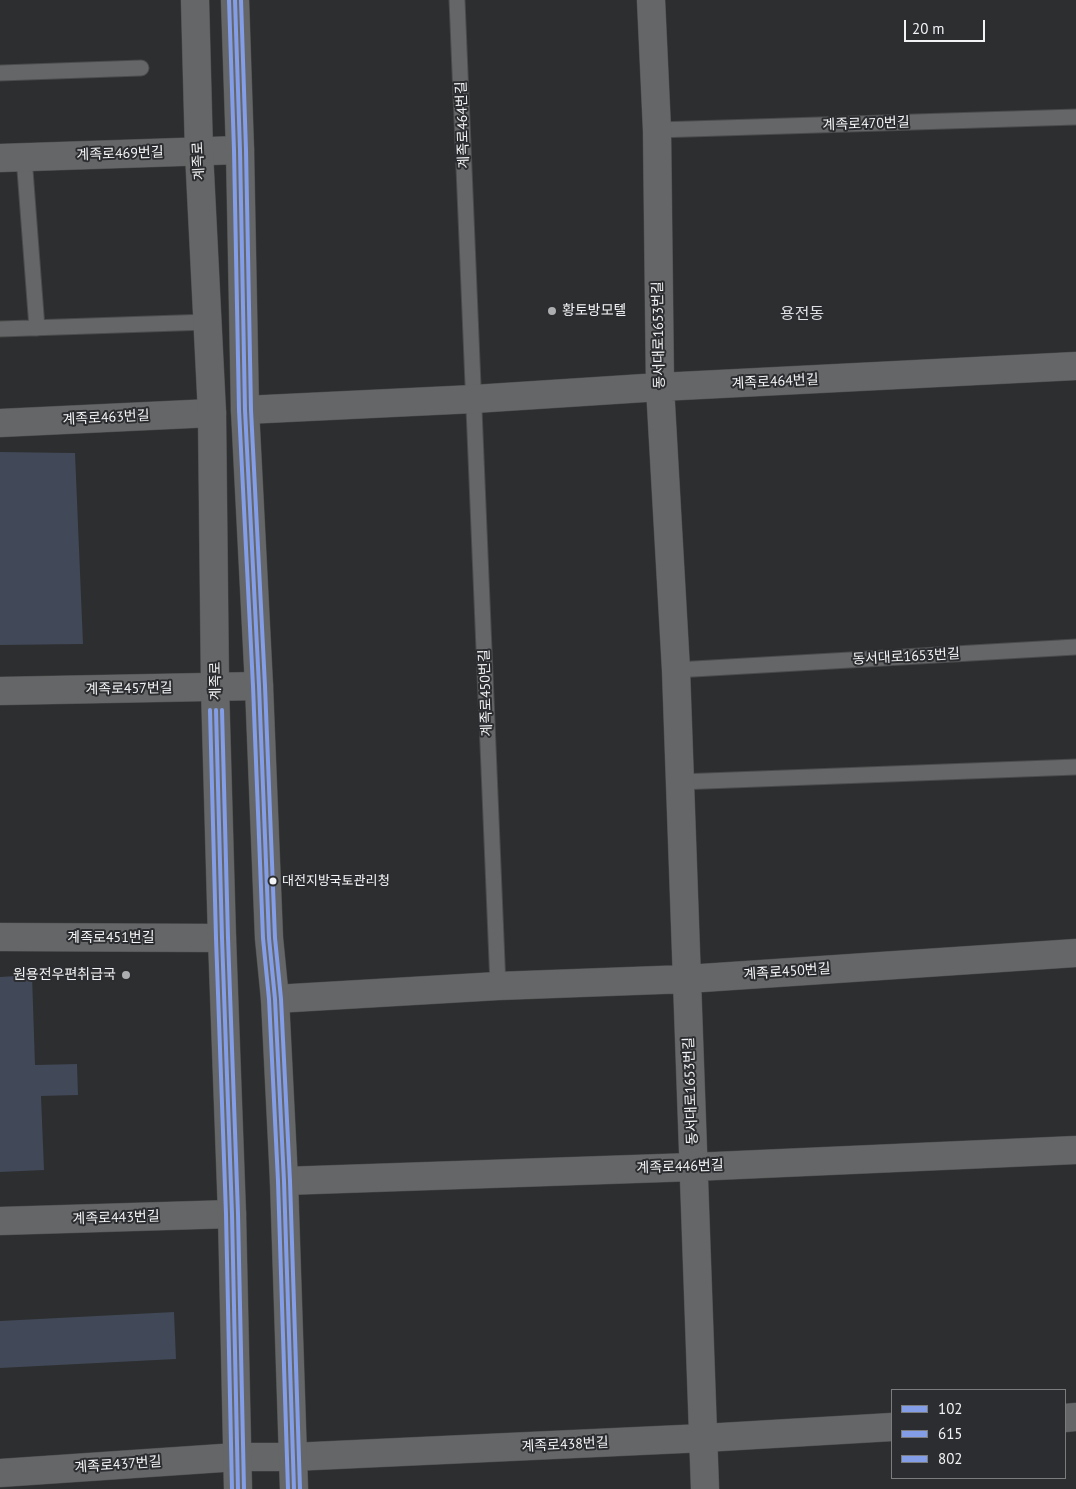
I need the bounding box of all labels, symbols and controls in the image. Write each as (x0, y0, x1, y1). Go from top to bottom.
scale bar (906, 10, 987, 42)
text: 20 m (912, 19, 945, 38)
street label: 계족로464번길 (453, 81, 473, 169)
street label: 계족로470번길 (822, 114, 910, 134)
street label: 계족로 (190, 141, 208, 181)
street label: 계족로469번길 (76, 144, 164, 164)
street label: 동서대로1653번길 (650, 281, 668, 389)
place label: 황토방모텔 (562, 303, 626, 319)
district label: 용전동 (780, 304, 824, 324)
marker: 황토방모텔 (546, 305, 558, 317)
street label: 계족로464번길 (731, 371, 819, 393)
street label: 계족로463번길 (62, 407, 150, 429)
street label: 동서대로1653번길 (852, 646, 960, 668)
street label: 계족로450번길 (476, 649, 496, 737)
street label: 계족로 (207, 662, 225, 700)
street label: 계족로457번길 (85, 680, 173, 698)
place label: 대전지방국토관리청 (282, 873, 390, 889)
marker: 대전지방국토관리청 (268, 876, 278, 886)
street label: 계족로451번길 (67, 930, 155, 946)
street label: 계족로450번길 (743, 961, 831, 983)
place label: 원용전우편취급국 (13, 967, 116, 983)
marker: 원용전우편취급국 (120, 969, 132, 981)
street label: 동서대로1653번길 (681, 1037, 701, 1145)
street label: 계족로446번길 (636, 1157, 724, 1177)
street label: 계족로443번길 (72, 1208, 160, 1228)
legend (891, 1389, 1066, 1479)
text: 102 (938, 1399, 963, 1418)
text: 615 (938, 1424, 963, 1443)
street label: 계족로438번길 (521, 1434, 609, 1456)
text: 802 (938, 1449, 963, 1468)
street label: 계족로437번길 (74, 1454, 162, 1476)

